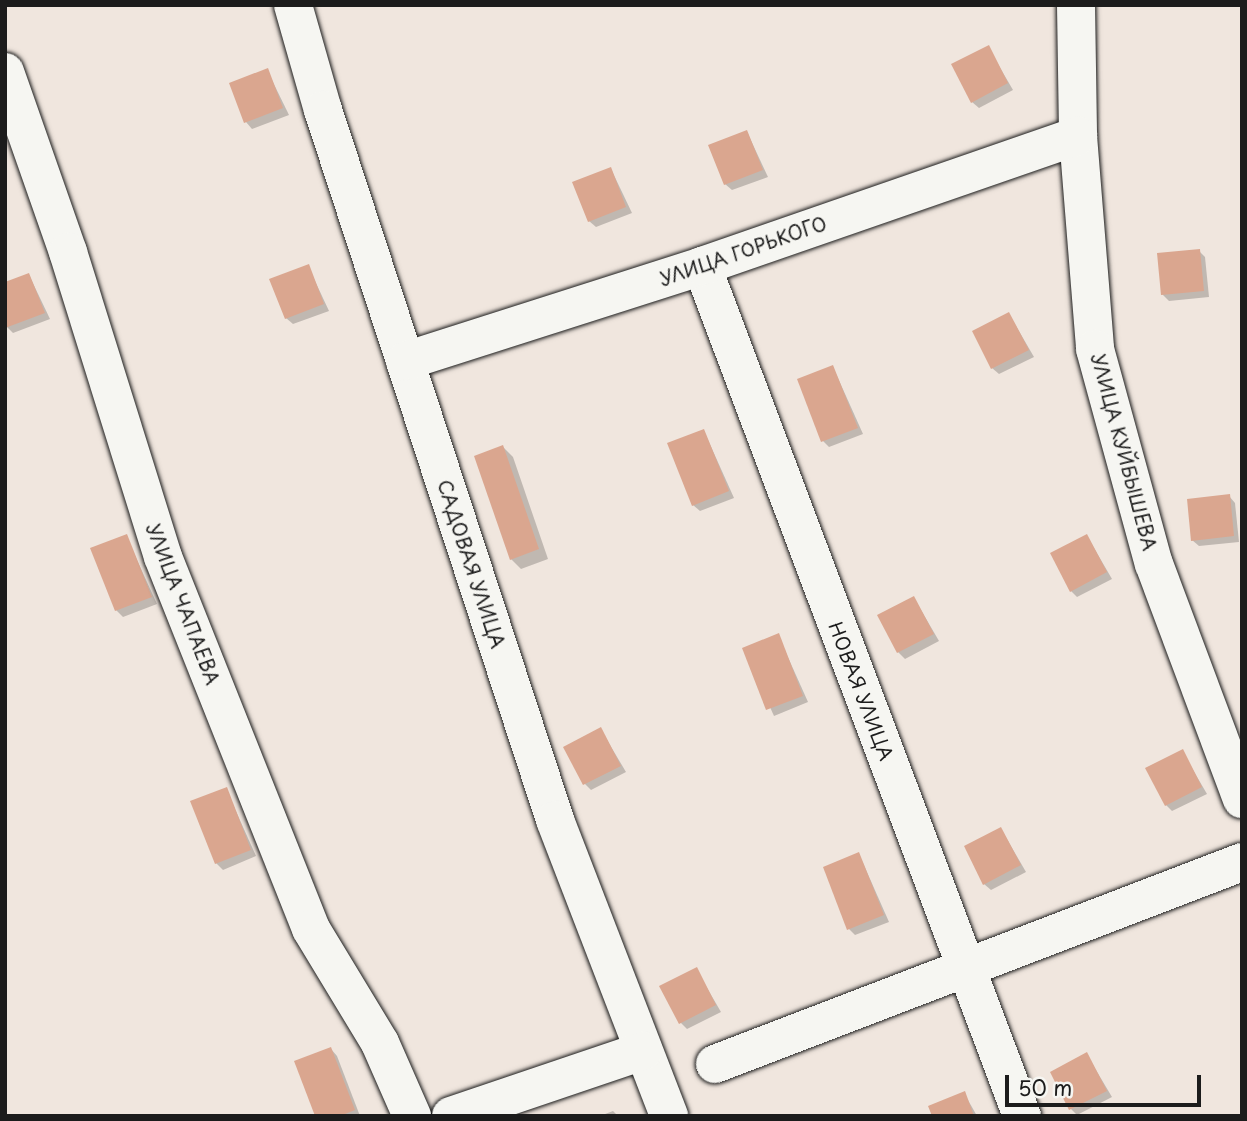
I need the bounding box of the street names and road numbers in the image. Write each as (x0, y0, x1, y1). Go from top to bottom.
street label: УЛИЦА ГОРЬКОГО (656, 212, 830, 290)
street label: УЛИЦА КУЙБЫШЕВА (1087, 351, 1161, 553)
street label: САДОВАЯ УЛИЦА (433, 477, 509, 651)
street label: УЛИЦА ЧАПАЕВА (141, 519, 225, 689)
street label: НОВАЯ УЛИЦА (824, 619, 898, 763)

